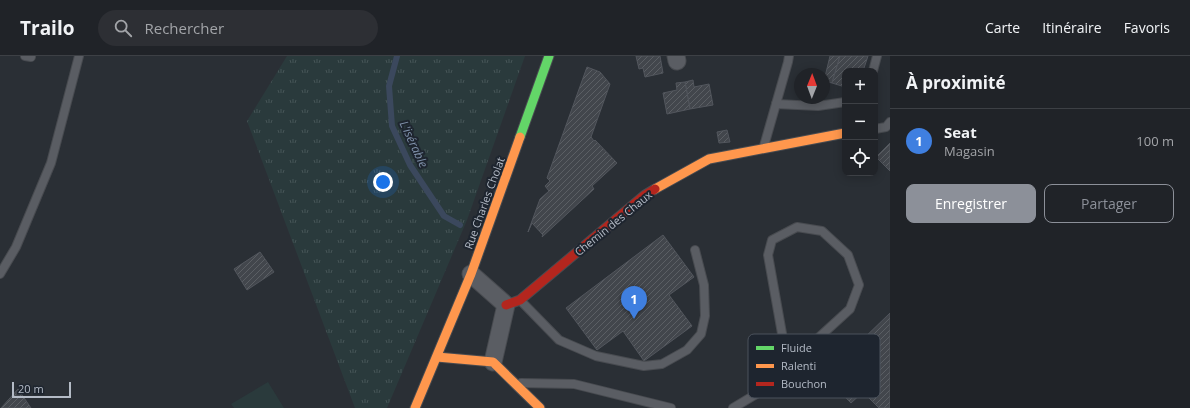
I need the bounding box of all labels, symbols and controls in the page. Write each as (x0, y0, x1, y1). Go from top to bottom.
search box (98, 10, 378, 46)
text: Trailo (20, 15, 74, 41)
icon: search (112, 17, 134, 39)
text: Rechercher (144, 18, 224, 38)
text: Carte (985, 18, 1020, 37)
text: Itinéraire (1042, 18, 1102, 37)
text: Favoris (1124, 18, 1170, 37)
north arrow (794, 68, 830, 104)
map controls (842, 68, 878, 176)
button: + (842, 68, 878, 104)
text: À proximité (906, 71, 1005, 94)
button: − (842, 104, 878, 140)
water label: L'isérable (396, 118, 432, 170)
text: Seat (944, 122, 977, 142)
text: 1 (915, 132, 923, 150)
text: 100 m (1136, 132, 1174, 150)
button: locate (842, 140, 878, 176)
text: Magasin (944, 142, 995, 160)
street label: Rue Charles Cholat (460, 155, 508, 251)
your location (373, 172, 393, 192)
button: Enregistrer (906, 184, 1036, 223)
button: Partager (1044, 184, 1174, 223)
street label: Chemin des Chaux (571, 187, 655, 259)
pin: 1 (621, 286, 647, 319)
legend (748, 334, 880, 398)
text: Fluide (781, 340, 812, 355)
text: Ralenti (781, 358, 816, 373)
text: Bouchon (781, 376, 827, 391)
scale bar (12, 380, 71, 399)
text: 20 m (18, 381, 44, 396)

